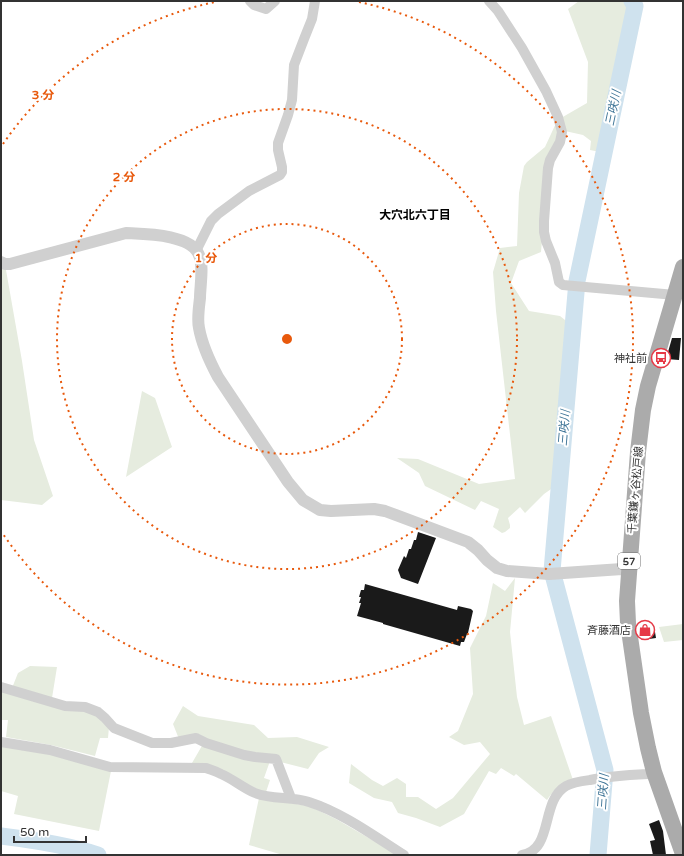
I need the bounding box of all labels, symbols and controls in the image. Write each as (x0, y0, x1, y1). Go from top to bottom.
water label: 三咲川 (602, 87, 624, 127)
text: 3 分 (32, 88, 54, 102)
text: 2 分 (113, 170, 135, 184)
district label: 大穴北六丁目 (379, 208, 451, 222)
text: 1 分 (195, 251, 217, 265)
centre of rings (280, 332, 294, 346)
bus stop icon: 神社前 (650, 347, 672, 369)
place label: 神社前 (614, 352, 647, 365)
water label: 三咲川 (555, 407, 573, 447)
street label: 千葉鎌ヶ谷松戸線 (625, 446, 646, 534)
road number: 57 (618, 553, 640, 569)
shop icon: 斉藤酒店 (634, 619, 656, 641)
place label: 斉藤酒店 (587, 624, 631, 637)
water label: 三咲川 (595, 772, 611, 810)
scale bar (14, 818, 86, 844)
text: 50 m (20, 825, 49, 839)

